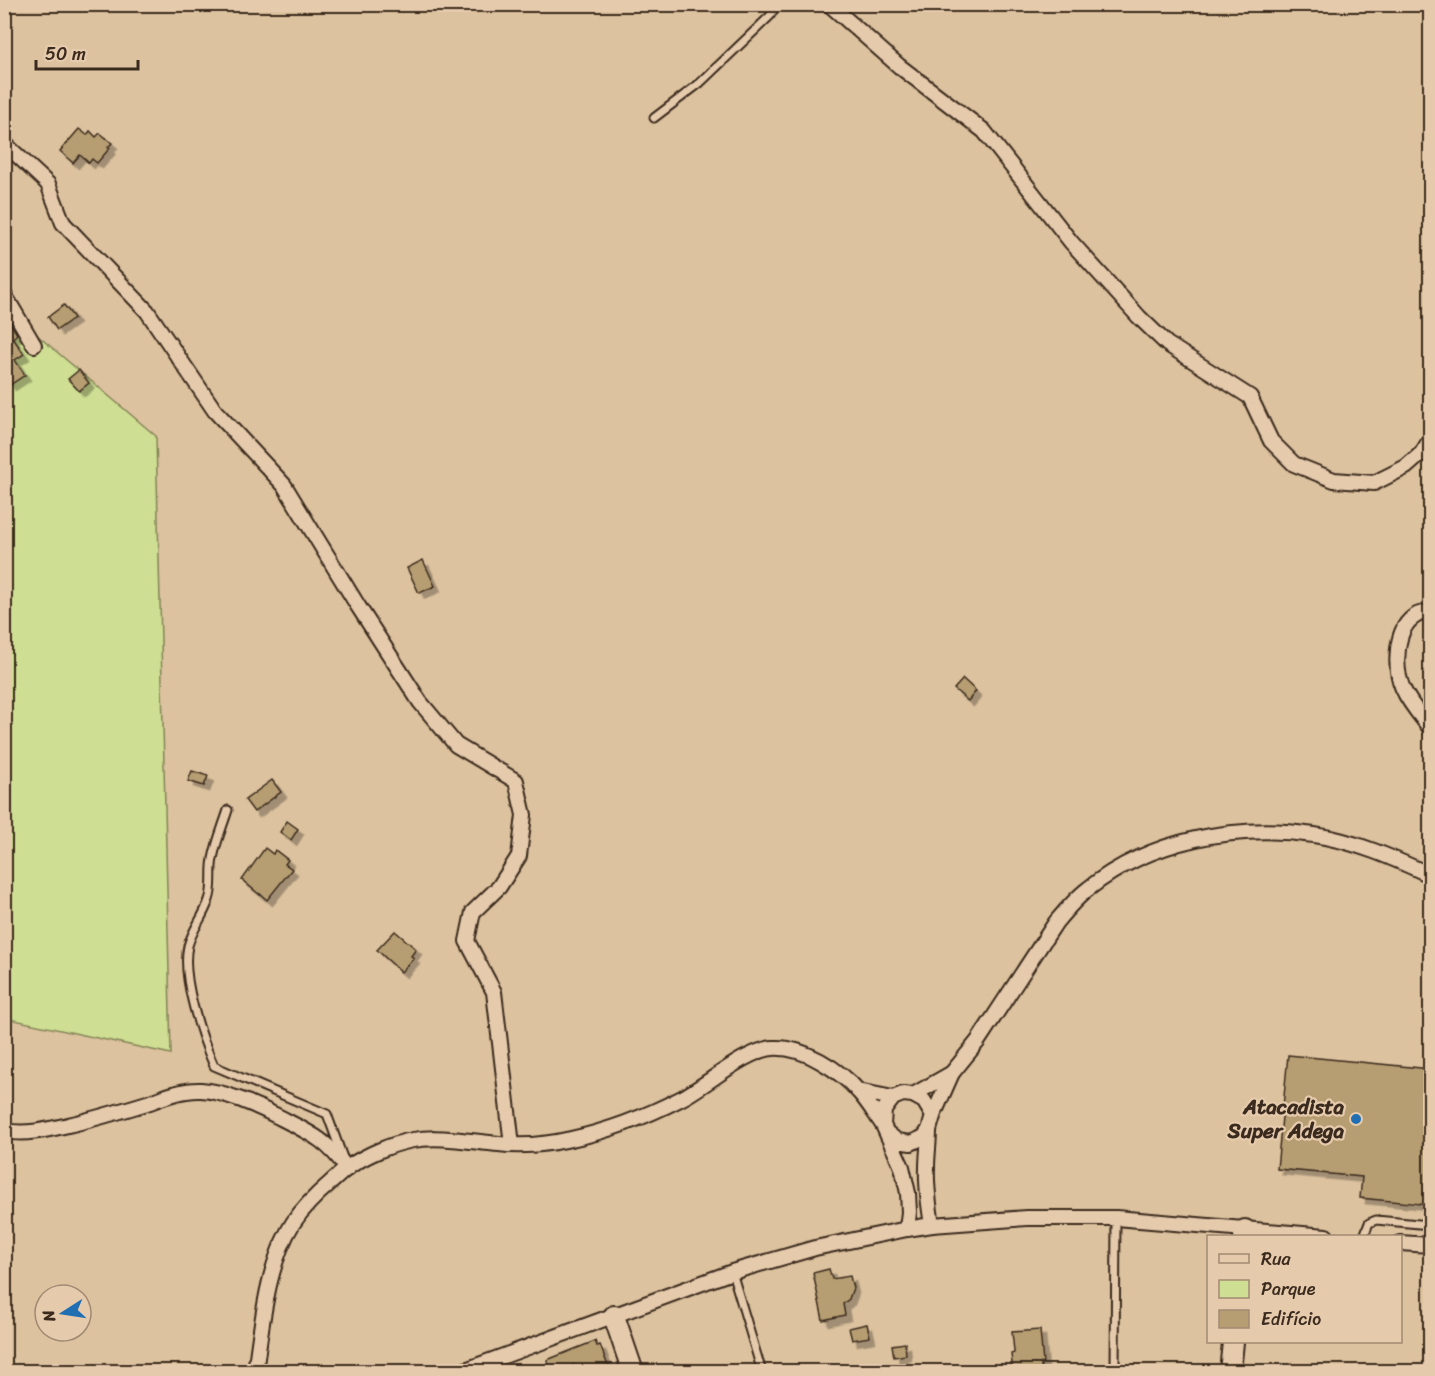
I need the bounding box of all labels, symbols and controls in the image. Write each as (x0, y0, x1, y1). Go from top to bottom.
scale bar (36, 33, 138, 71)
text: 50 m (45, 38, 86, 70)
place label: Atacadista Super Adega (1226, 1088, 1344, 1150)
marker: Atacadista Super Adega (1349, 1112, 1363, 1126)
legend (1207, 1235, 1402, 1343)
text: Rua (1261, 1243, 1292, 1275)
text: Parque (1261, 1273, 1316, 1305)
north arrow (33, 1283, 93, 1343)
text: Edifício (1261, 1303, 1321, 1335)
text: N (33, 1307, 64, 1325)

